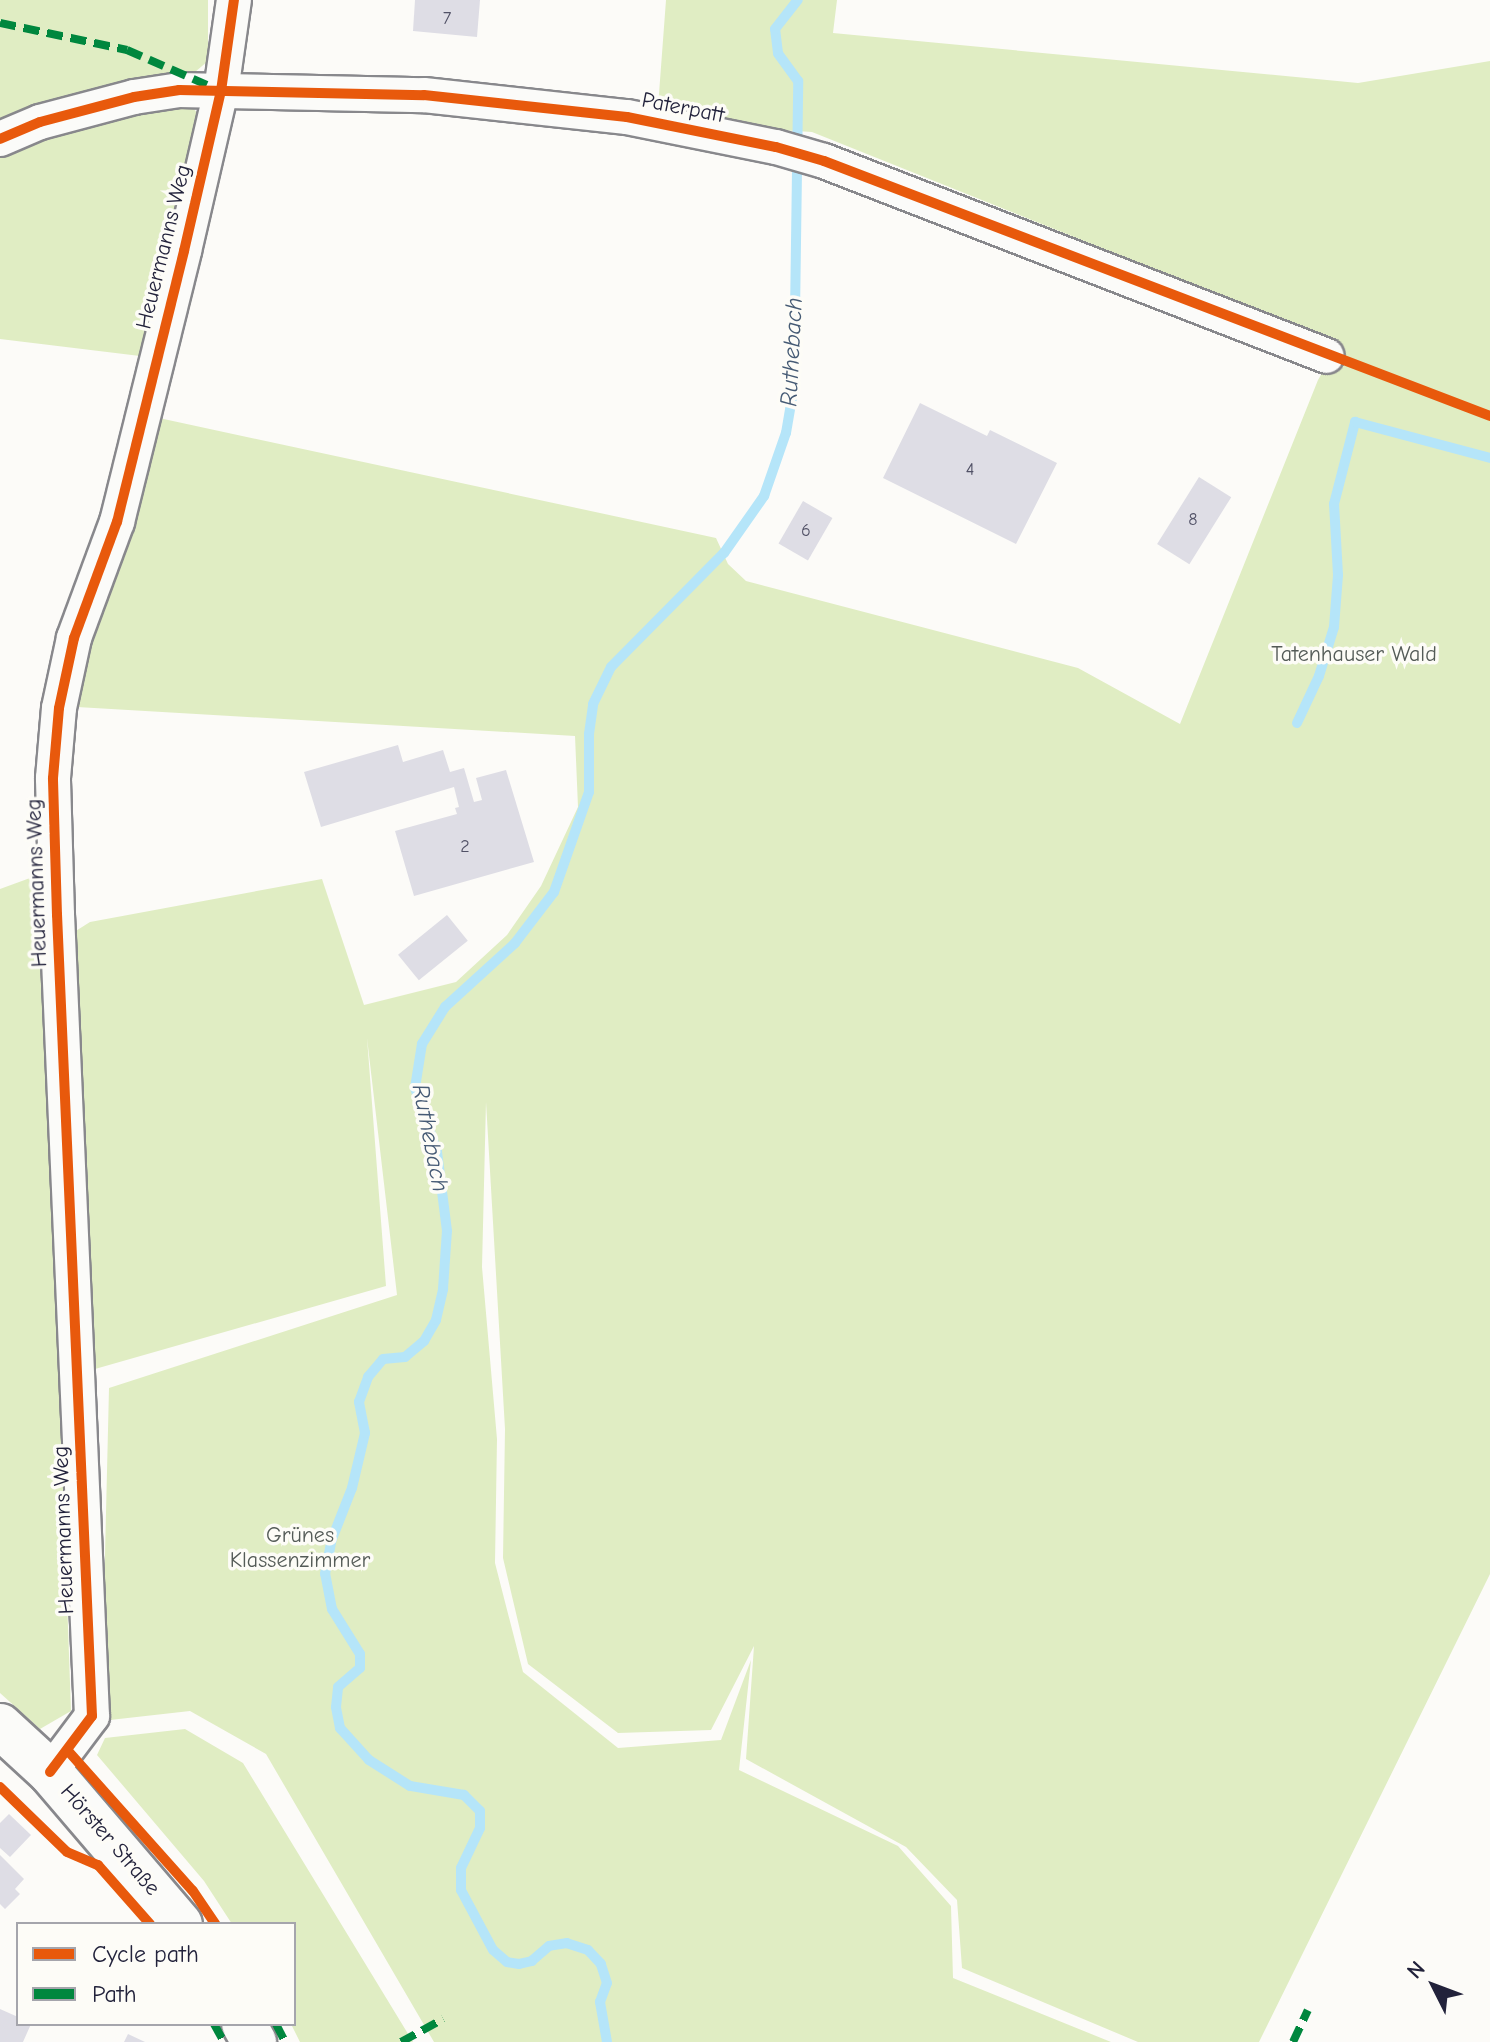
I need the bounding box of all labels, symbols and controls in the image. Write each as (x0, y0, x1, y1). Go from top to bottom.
house number: 7 (443, 8, 451, 30)
street label: Paterpatt (639, 87, 727, 129)
street label: Heuermanns Weg (131, 162, 197, 332)
water label: Ruthebach (775, 297, 809, 407)
house number: 4 (966, 459, 974, 481)
house number: 8 (1188, 509, 1198, 531)
house number: 6 (801, 520, 811, 542)
park label: Tatenhauser Wald (1271, 642, 1437, 668)
street label: Heuermanns Weg (21, 798, 53, 968)
house number: 2 (460, 836, 470, 858)
water label: Ruthebach (405, 1082, 455, 1194)
street label: Heuermanns Weg (48, 1445, 80, 1615)
park label: Grünes Klassenzimmer (230, 1522, 370, 1574)
street label: Hörster Straße (54, 1779, 166, 1901)
legend (16, 1922, 296, 2026)
text: Cycle path (92, 1940, 199, 1968)
north arrow (1394, 1946, 1474, 2026)
text: N (1402, 1956, 1431, 1984)
text: Path (92, 1980, 137, 2008)

